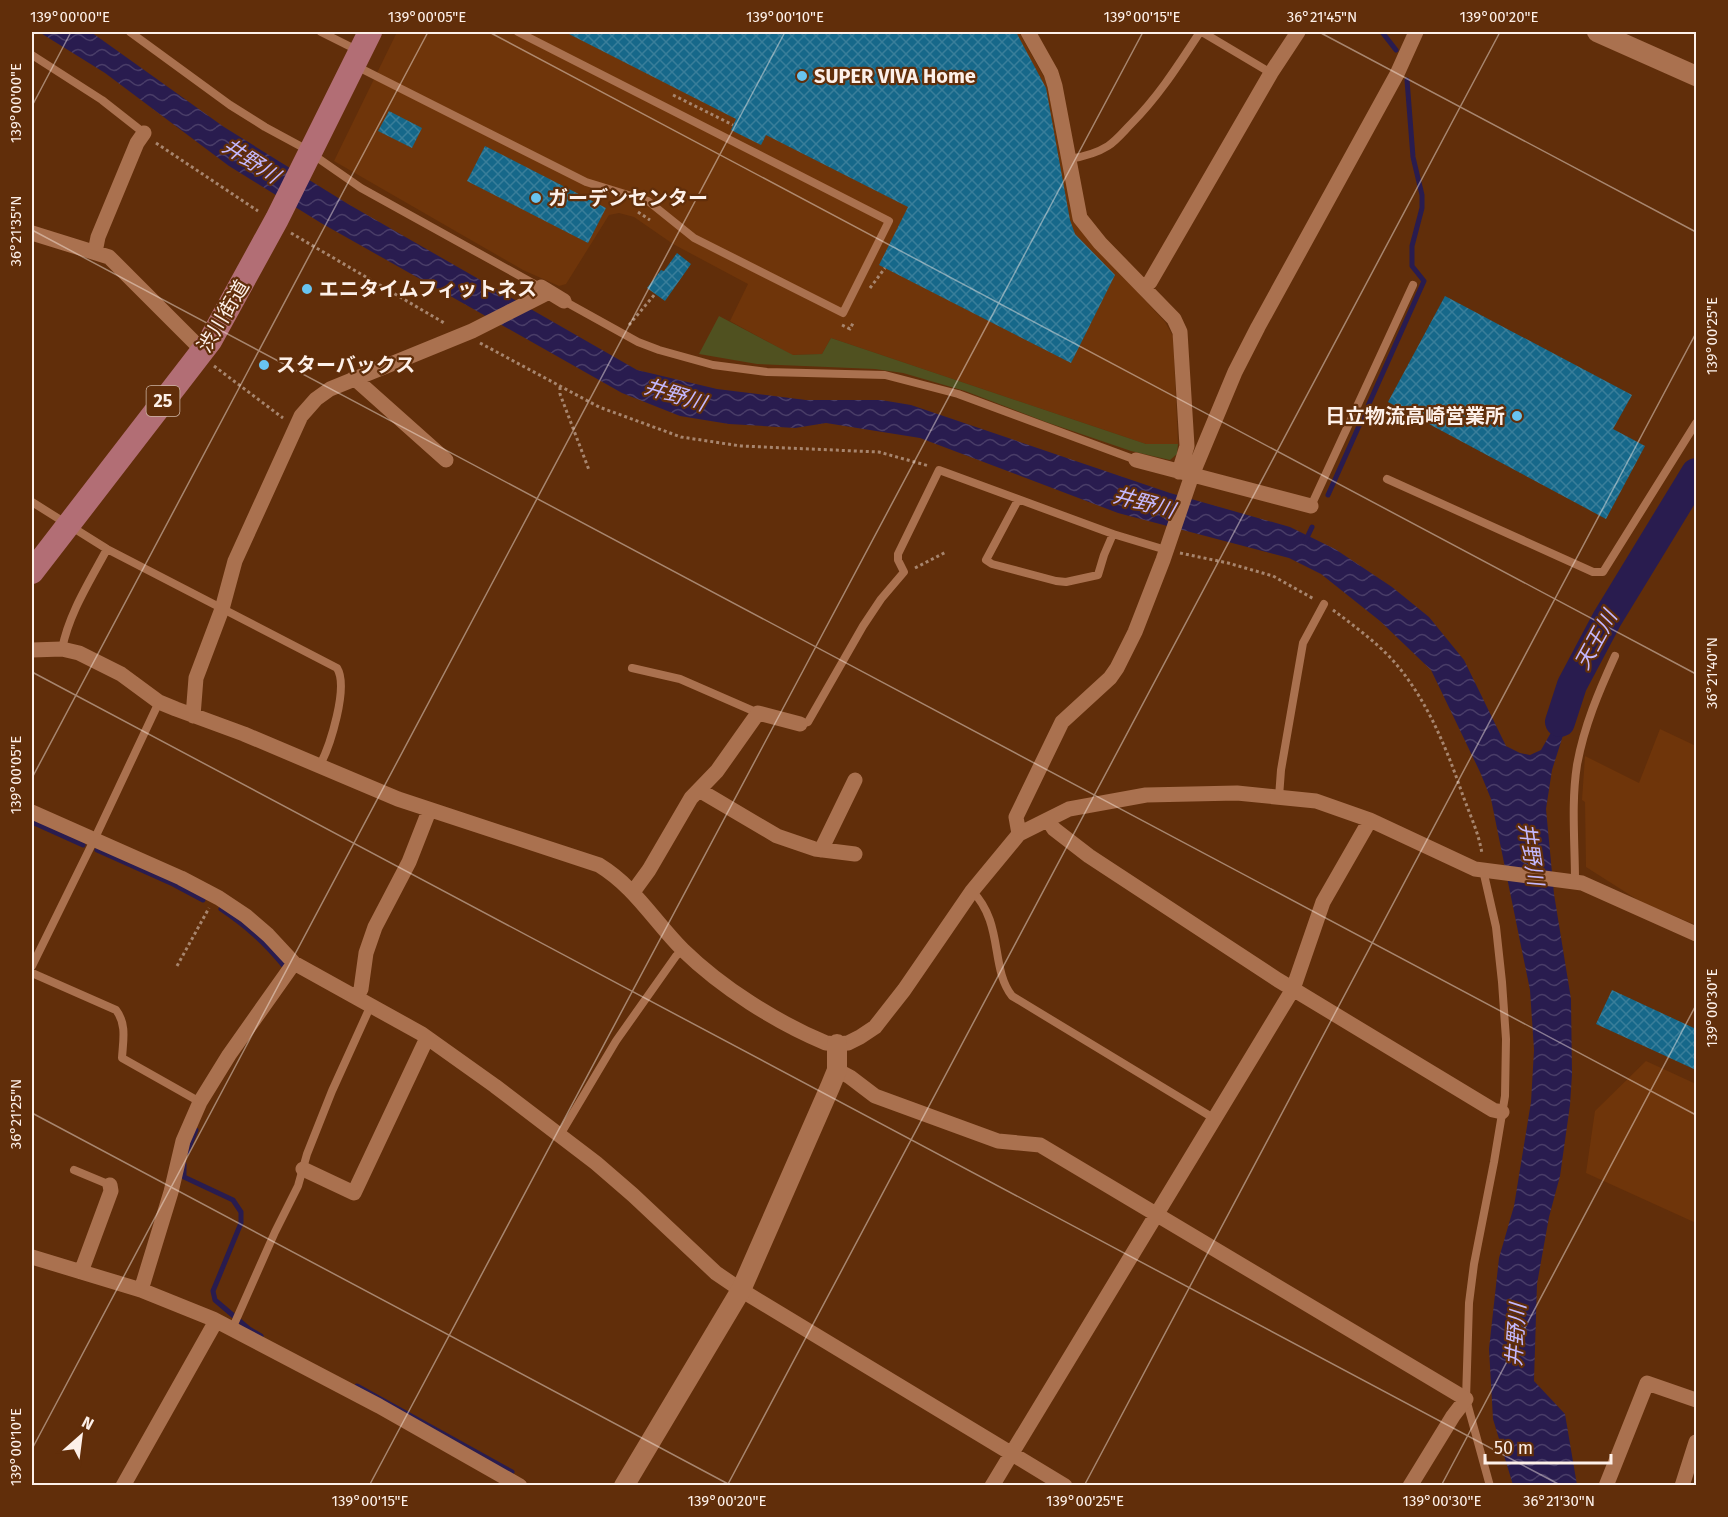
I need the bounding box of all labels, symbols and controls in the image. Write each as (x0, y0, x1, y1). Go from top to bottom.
text: 139°00'00"E (30, 8, 110, 26)
text: 139°00'05"E (388, 8, 466, 26)
text: 139°00'10"E (746, 8, 824, 26)
text: 139°00'15"E (1104, 8, 1180, 26)
text: 36°21'45"N (1287, 8, 1357, 26)
text: 139°00'20"E (1459, 8, 1539, 26)
text: 139°00'00"E (7, 63, 25, 143)
place label: SUPER VIVA Home (814, 64, 976, 88)
marker: SUPER VIVA Home (795, 69, 809, 83)
water label: 井野川 (218, 133, 286, 190)
place label: ガーデンセンター (548, 186, 708, 210)
marker: ガーデンセンター (529, 191, 543, 205)
text: 36°21'35"N (7, 196, 25, 266)
street label: 渋川街道 (192, 276, 254, 356)
place label: エニタイムフィットネス (319, 277, 537, 301)
marker: エニタイムフィットネス (300, 282, 314, 296)
text: 139°00'25"E (1703, 297, 1721, 375)
place label: スターバックス (276, 353, 415, 377)
marker: スターバックス (257, 358, 271, 372)
water label: 井野川 (641, 373, 711, 417)
road number: 25 (146, 386, 180, 416)
place label: 日立物流高崎営業所 (1325, 404, 1505, 428)
marker: 日立物流高崎営業所 (1510, 409, 1524, 423)
water label: 井野川 (1110, 482, 1180, 524)
water label: 天王川 (1569, 604, 1624, 674)
text: 36°21'40"N (1703, 637, 1721, 709)
text: 139°00'05"E (7, 736, 25, 814)
water label: 井野川 (1513, 821, 1549, 889)
text: 139°00'30"E (1703, 968, 1721, 1048)
text: 36°21'25"N (7, 1079, 25, 1149)
water label: 井野川 (1501, 1301, 1531, 1367)
north arrow (51, 1406, 111, 1466)
text: 139°00'10"E (7, 1408, 25, 1486)
text: N (79, 1412, 97, 1434)
scale bar (1485, 1427, 1611, 1465)
text: 50 m (1494, 1437, 1533, 1459)
text: 139°00'15"E (332, 1492, 408, 1510)
text: 139°00'20"E (687, 1492, 767, 1510)
text: 139°00'25"E (1046, 1492, 1124, 1510)
text: 139°00'30"E (1402, 1492, 1482, 1510)
text: 36°21'30"N (1523, 1492, 1595, 1510)

